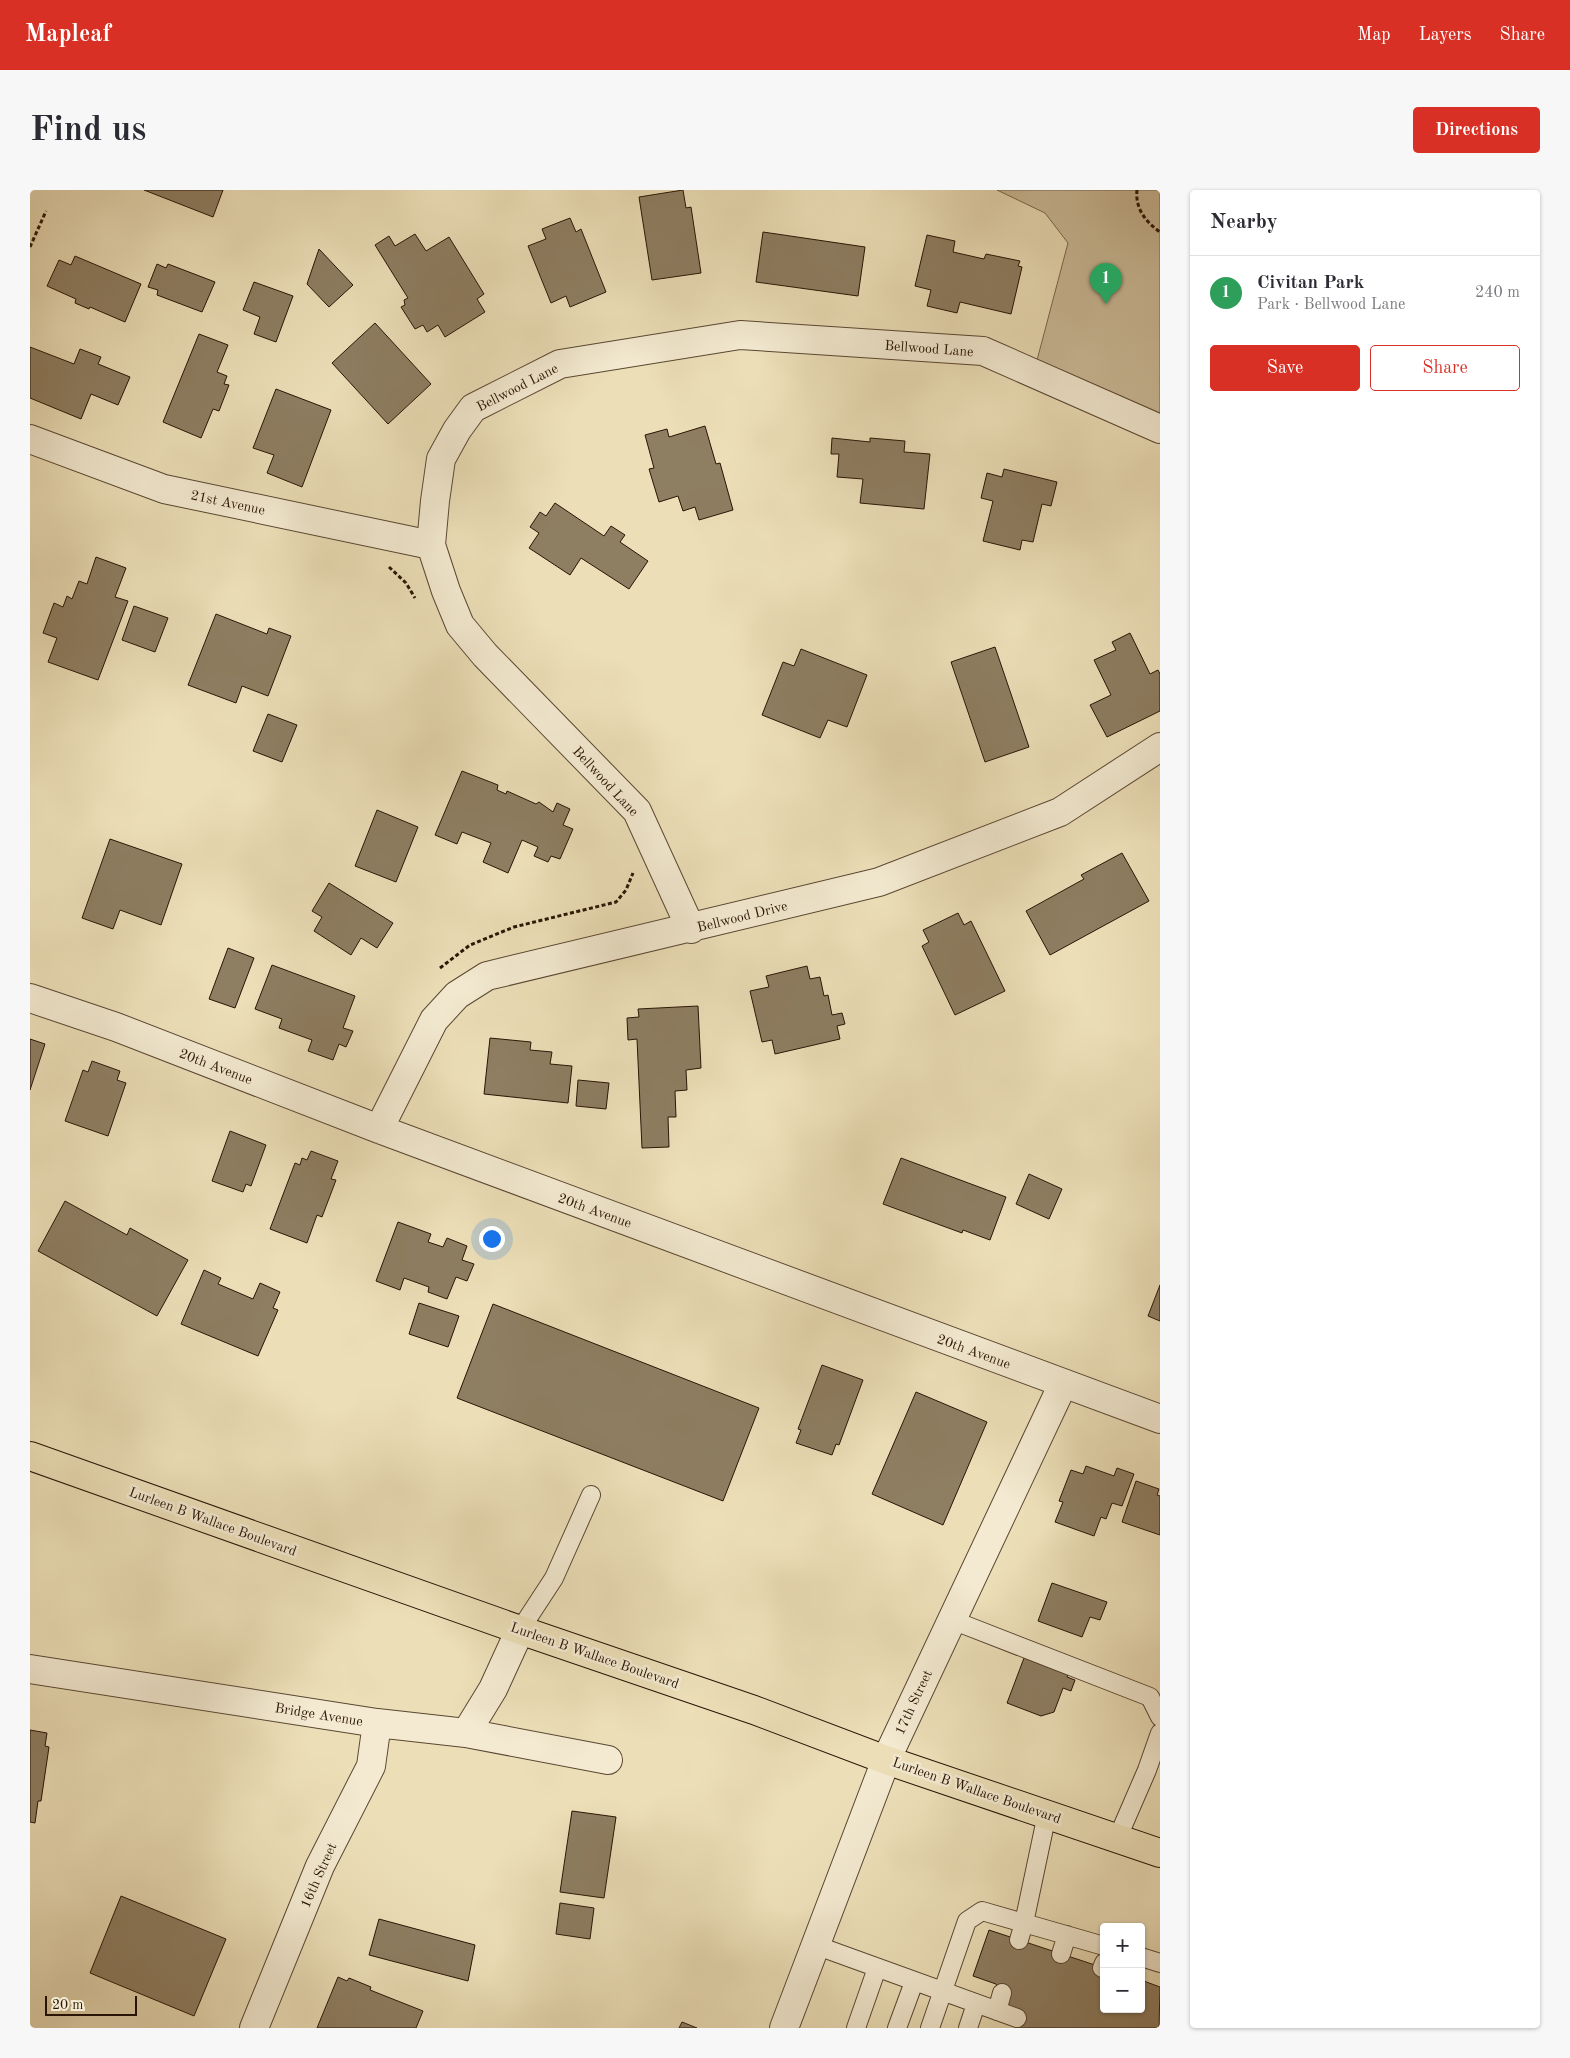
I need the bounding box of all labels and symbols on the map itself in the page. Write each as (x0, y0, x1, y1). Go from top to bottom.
pin: 1 (1090, 263, 1122, 304)
street label: Bellwood Lane (884, 339, 974, 359)
street label: Bellwood Lane (475, 361, 560, 414)
street label: 21st Avenue (189, 488, 266, 518)
street label: Bellwood Lane (570, 744, 641, 819)
street label: Bellwood Drive (696, 899, 789, 935)
street label: 20th Avenue (177, 1047, 254, 1087)
street label: 20th Avenue (556, 1191, 633, 1231)
your location (479, 1226, 505, 1252)
street label: 20th Avenue (935, 1332, 1012, 1372)
street label: Lurleen B Wallace Boulevard (127, 1485, 298, 1559)
street label: Lurleen B Wallace Boulevard (509, 1620, 681, 1691)
street label: 17th Street (893, 1668, 935, 1737)
street label: Bridge Avenue (274, 1701, 364, 1729)
street label: Lurleen B Wallace Boulevard (891, 1755, 1063, 1826)
street label: 16th Street (298, 1841, 340, 1910)
scale bar (45, 1993, 138, 2016)

